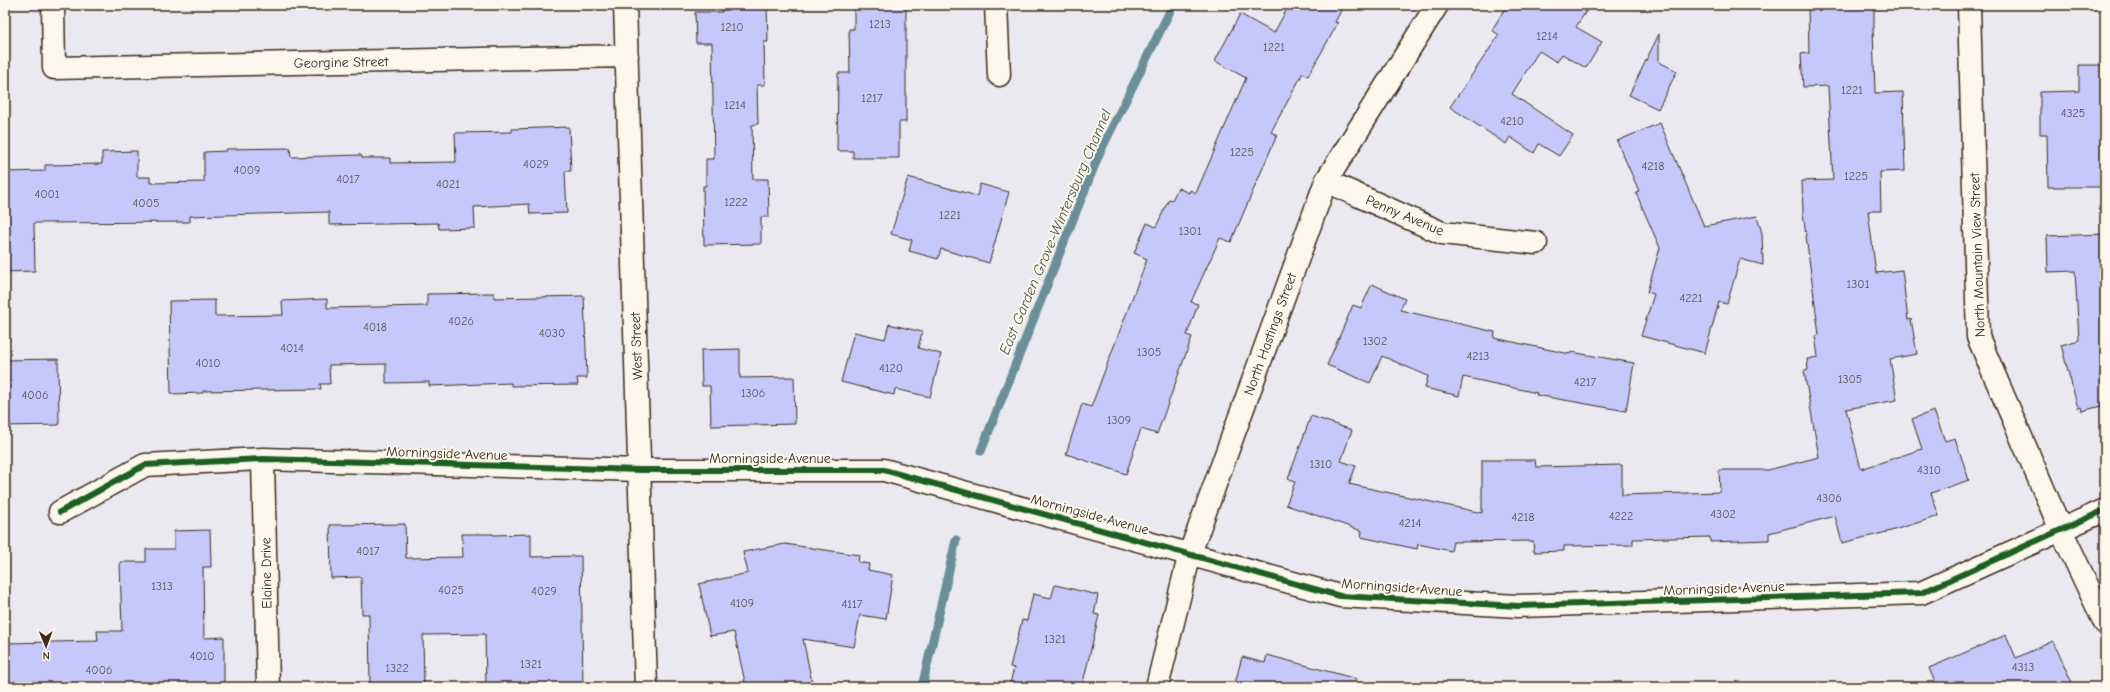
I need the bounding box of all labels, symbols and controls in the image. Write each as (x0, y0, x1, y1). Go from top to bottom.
house number: 1213 (869, 17, 891, 31)
house number: 1210 (720, 20, 744, 34)
house number: 1214 (1536, 29, 1558, 43)
house number: 1221 (1263, 40, 1285, 54)
street label: Georgine Street (294, 53, 389, 72)
house number: 1221 (1841, 83, 1863, 97)
house number: 1217 (861, 91, 883, 105)
house number: 1214 (724, 98, 746, 112)
water label: East Garden Grove-Wintersburg Channel (995, 106, 1115, 357)
house number: 4325 (2061, 106, 2085, 120)
house number: 4210 (1500, 114, 1524, 128)
house number: 1225 (1230, 145, 1254, 159)
house number: 4029 (523, 157, 549, 171)
house number: 4218 (1641, 159, 1665, 173)
house number: 4009 (234, 163, 260, 177)
house number: 1225 (1844, 169, 1868, 183)
street label: North Mountain View Street (1966, 171, 1989, 338)
house number: 4017 (336, 172, 360, 186)
house number: 4021 (436, 177, 460, 191)
house number: 4001 (34, 187, 60, 201)
street label: Penny Avenue (1363, 191, 1446, 240)
house number: 1222 (724, 195, 748, 209)
house number: 4005 (133, 196, 159, 210)
house number: 1221 (939, 208, 961, 222)
house number: 1301 (1179, 224, 1202, 238)
street label: North Hastings Street (1240, 270, 1301, 398)
house number: 1301 (1847, 277, 1870, 291)
house number: 4221 (1679, 291, 1703, 305)
street label: West Street (627, 311, 646, 380)
house number: 4026 (448, 314, 474, 328)
house number: 4018 (363, 320, 387, 334)
house number: 4030 (539, 326, 565, 340)
house number: 1302 (1363, 334, 1387, 348)
house number: 4014 (280, 341, 304, 355)
house number: 1305 (1137, 345, 1161, 359)
house number: 4213 (1467, 349, 1489, 363)
house number: 4010 (195, 356, 221, 370)
house number: 4120 (879, 361, 903, 375)
house number: 1305 (1838, 372, 1862, 386)
house number: 4217 (1574, 375, 1597, 389)
house number: 1306 (741, 386, 765, 400)
house number: 4006 (22, 388, 48, 402)
house number: 1309 (1107, 413, 1131, 427)
street label: Morningside Avenue (386, 443, 508, 464)
street label: Morningside Avenue (709, 450, 831, 467)
house number: 1310 (1310, 457, 1332, 471)
house number: 4310 (1917, 463, 1941, 477)
street label: Morningside Avenue (1029, 491, 1151, 538)
house number: 4306 (1816, 491, 1842, 505)
house number: 4302 (1710, 507, 1736, 521)
house number: 4222 (1609, 509, 1633, 523)
house number: 4218 (1511, 510, 1535, 524)
house number: 4214 (1399, 516, 1421, 530)
street label: Elaine Drive (257, 537, 276, 609)
house number: 4017 (356, 544, 380, 558)
street label: Morningside Avenue (1341, 575, 1463, 600)
street label: Morningside Avenue (1663, 578, 1785, 599)
house number: 1313 (151, 579, 173, 593)
house number: 4025 (438, 583, 464, 597)
house number: 4029 (531, 584, 557, 598)
house number: 4109 (730, 596, 754, 610)
house number: 4117 (842, 597, 863, 611)
north arrow (26, 626, 66, 666)
house number: 1321 (1044, 632, 1066, 646)
text: N (42, 649, 50, 662)
house number: 4010 (189, 649, 215, 663)
house number: 1321 (520, 657, 542, 671)
house number: 4313 (2012, 660, 2034, 674)
house number: 1322 (385, 661, 409, 675)
house number: 4006 (86, 663, 112, 677)

